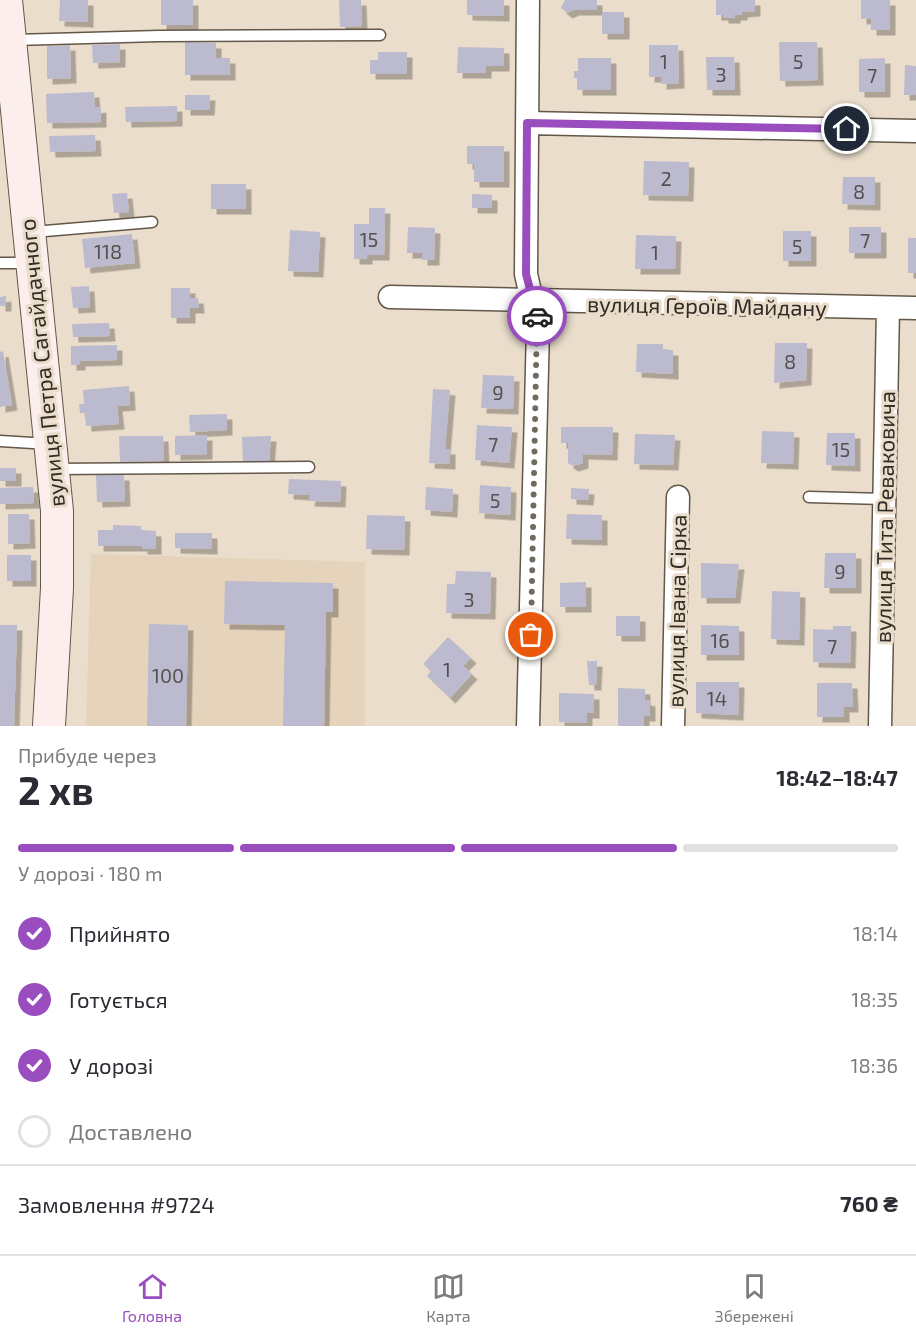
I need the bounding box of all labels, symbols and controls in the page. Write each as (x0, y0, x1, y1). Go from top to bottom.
house number: 1 (660, 49, 668, 73)
house number: 5 (793, 49, 803, 73)
house number: 3 (715, 62, 727, 86)
house number: 7 (867, 63, 877, 87)
pin (821, 103, 872, 154)
icon: home (830, 112, 863, 145)
house number: 2 (660, 166, 672, 190)
house number: 8 (853, 179, 865, 203)
street label: вулиця Петра Сагайдачного (13, 218, 70, 508)
house number: 15 (360, 227, 378, 251)
house number: 7 (860, 228, 870, 252)
house number: 5 (792, 234, 802, 258)
house number: 118 (94, 239, 122, 263)
house number: 1 (651, 240, 659, 264)
courier (507, 286, 567, 346)
street label: вулиця Героїв Майдану (587, 290, 827, 321)
icon: car (521, 300, 554, 333)
house number: 8 (784, 349, 796, 373)
house number: 9 (492, 380, 504, 404)
street label: вулиця Тита Реваковича (869, 391, 900, 643)
house number: 7 (488, 432, 498, 456)
house number: 15 (832, 437, 850, 461)
house number: 5 (490, 488, 500, 512)
street label: вулиця Івана Сірка (661, 514, 692, 708)
house number: 9 (834, 559, 846, 583)
house number: 3 (463, 587, 475, 611)
pin (505, 609, 556, 660)
icon: bag (514, 618, 547, 651)
house number: 16 (710, 628, 730, 652)
house number: 7 (827, 634, 837, 658)
house number: 1 (443, 657, 451, 681)
house number: 100 (152, 663, 184, 687)
house number: 14 (707, 686, 727, 710)
text: Прибуде через (18, 743, 157, 767)
text: 18:42–18:47 (776, 764, 898, 790)
text: 2 хв (18, 766, 94, 813)
text: У дорозі · 180 m (18, 861, 162, 885)
icon: check (18, 917, 51, 950)
text: Прийнято (69, 920, 170, 946)
text: 18:14 (853, 921, 898, 945)
icon: check (18, 983, 51, 1016)
text: Готується (69, 986, 168, 1012)
text: 18:35 (851, 987, 898, 1011)
icon: check (18, 1049, 51, 1082)
text: У дорозі (69, 1052, 153, 1078)
text: 18:36 (851, 1053, 898, 1077)
text: Доставлено (69, 1118, 192, 1144)
text: 760 ₴ (840, 1190, 898, 1216)
text: Замовлення #9724 (18, 1191, 215, 1217)
tab: Головна (122, 1270, 182, 1325)
tab: Карта (426, 1270, 471, 1325)
tab: Збережені (715, 1270, 794, 1325)

